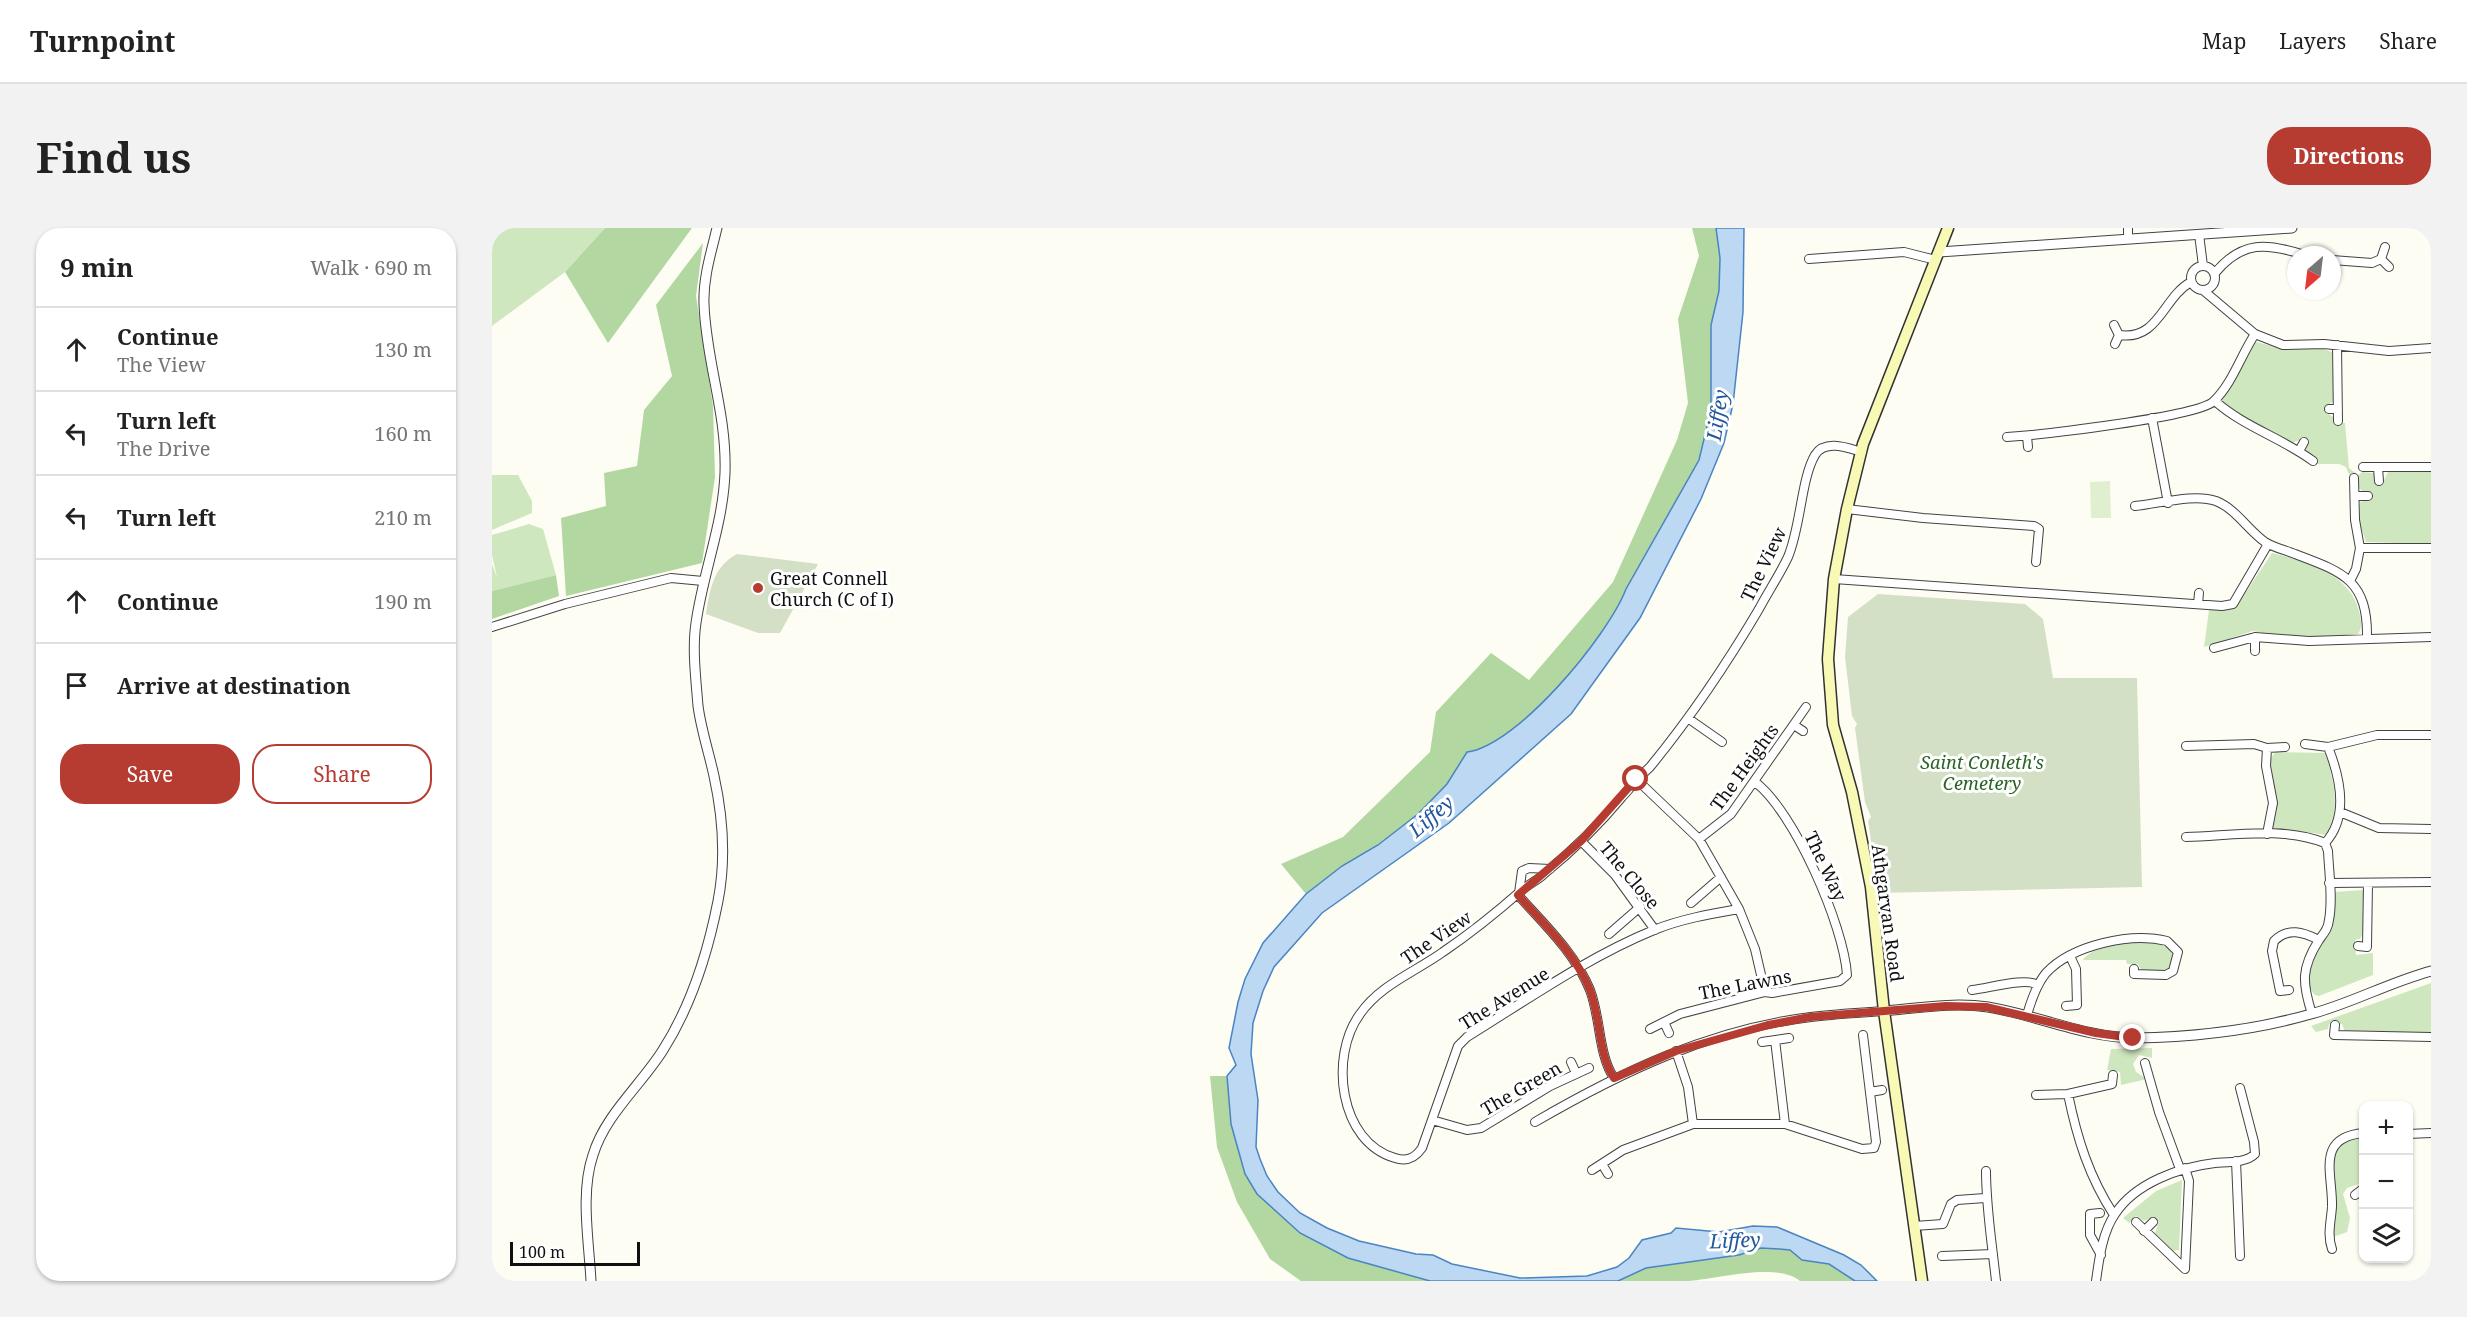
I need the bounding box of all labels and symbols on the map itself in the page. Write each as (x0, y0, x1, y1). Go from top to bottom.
north arrow (2287, 246, 2341, 300)
water label: Liffey (1699, 388, 1734, 443)
street label: The View (1735, 522, 1791, 605)
place label: Great Connell Church (C of I) (770, 566, 894, 611)
marker: Great Connell Church (C of I) (751, 581, 765, 595)
street label: The Heights (1704, 719, 1784, 815)
park label: Saint Conleth's Cemetery (1920, 750, 2044, 795)
route start (1622, 765, 1648, 791)
water label: Liffey (1402, 789, 1459, 844)
street label: The Way (1799, 827, 1853, 905)
street label: The Close (1595, 836, 1665, 914)
street label: Athgarvan Road (1866, 843, 1910, 983)
street label: The View (1396, 904, 1476, 969)
street label: The Avenue (1455, 961, 1553, 1035)
street label: The Lawns (1697, 963, 1793, 1005)
route end (2119, 1024, 2145, 1050)
street label: The Green (1476, 1055, 1566, 1121)
water label: Liffey (1708, 1226, 1761, 1254)
scale bar (510, 1239, 640, 1266)

